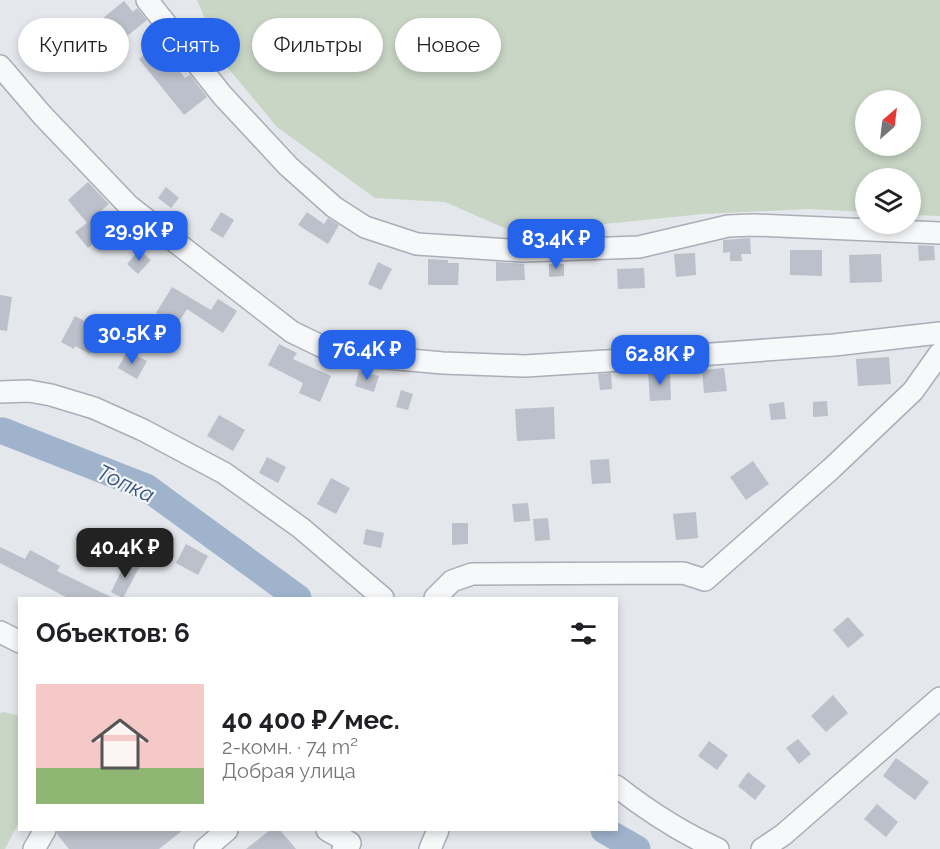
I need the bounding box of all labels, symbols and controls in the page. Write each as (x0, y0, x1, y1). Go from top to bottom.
chip: Купить (18, 18, 129, 72)
chip: Снять (141, 18, 240, 72)
chip: Фильтры (252, 18, 383, 72)
chip: Новое (395, 18, 501, 72)
north arrow (855, 90, 921, 156)
map controls (855, 90, 921, 234)
button: layers (855, 168, 921, 234)
pin: 29.9K ₽ (84, 211, 194, 262)
text: 29.9K ₽ (105, 218, 173, 242)
pin: 83.4K ₽ (501, 219, 611, 270)
text: 83.4K ₽ (522, 226, 590, 250)
pin: 30.5K ₽ (77, 314, 187, 365)
text: 30.5K ₽ (98, 321, 166, 345)
pin: 76.4K ₽ (312, 330, 422, 381)
pin: 62.8K ₽ (605, 335, 715, 386)
text: 76.4K ₽ (333, 337, 401, 361)
text: 62.8K ₽ (625, 342, 695, 366)
water label: Топка (93, 459, 159, 507)
pin: 40.4K ₽ (70, 528, 180, 579)
text: 40.4K ₽ (90, 535, 160, 559)
icon: filters (567, 617, 600, 650)
text: Объектов: 6 (36, 618, 190, 648)
text: 40 400 ₽/мес. (222, 705, 400, 735)
icon: home (84, 708, 156, 780)
text: 2-комн. · 74 m² (222, 735, 358, 759)
text: Добрая улица (222, 759, 356, 783)

